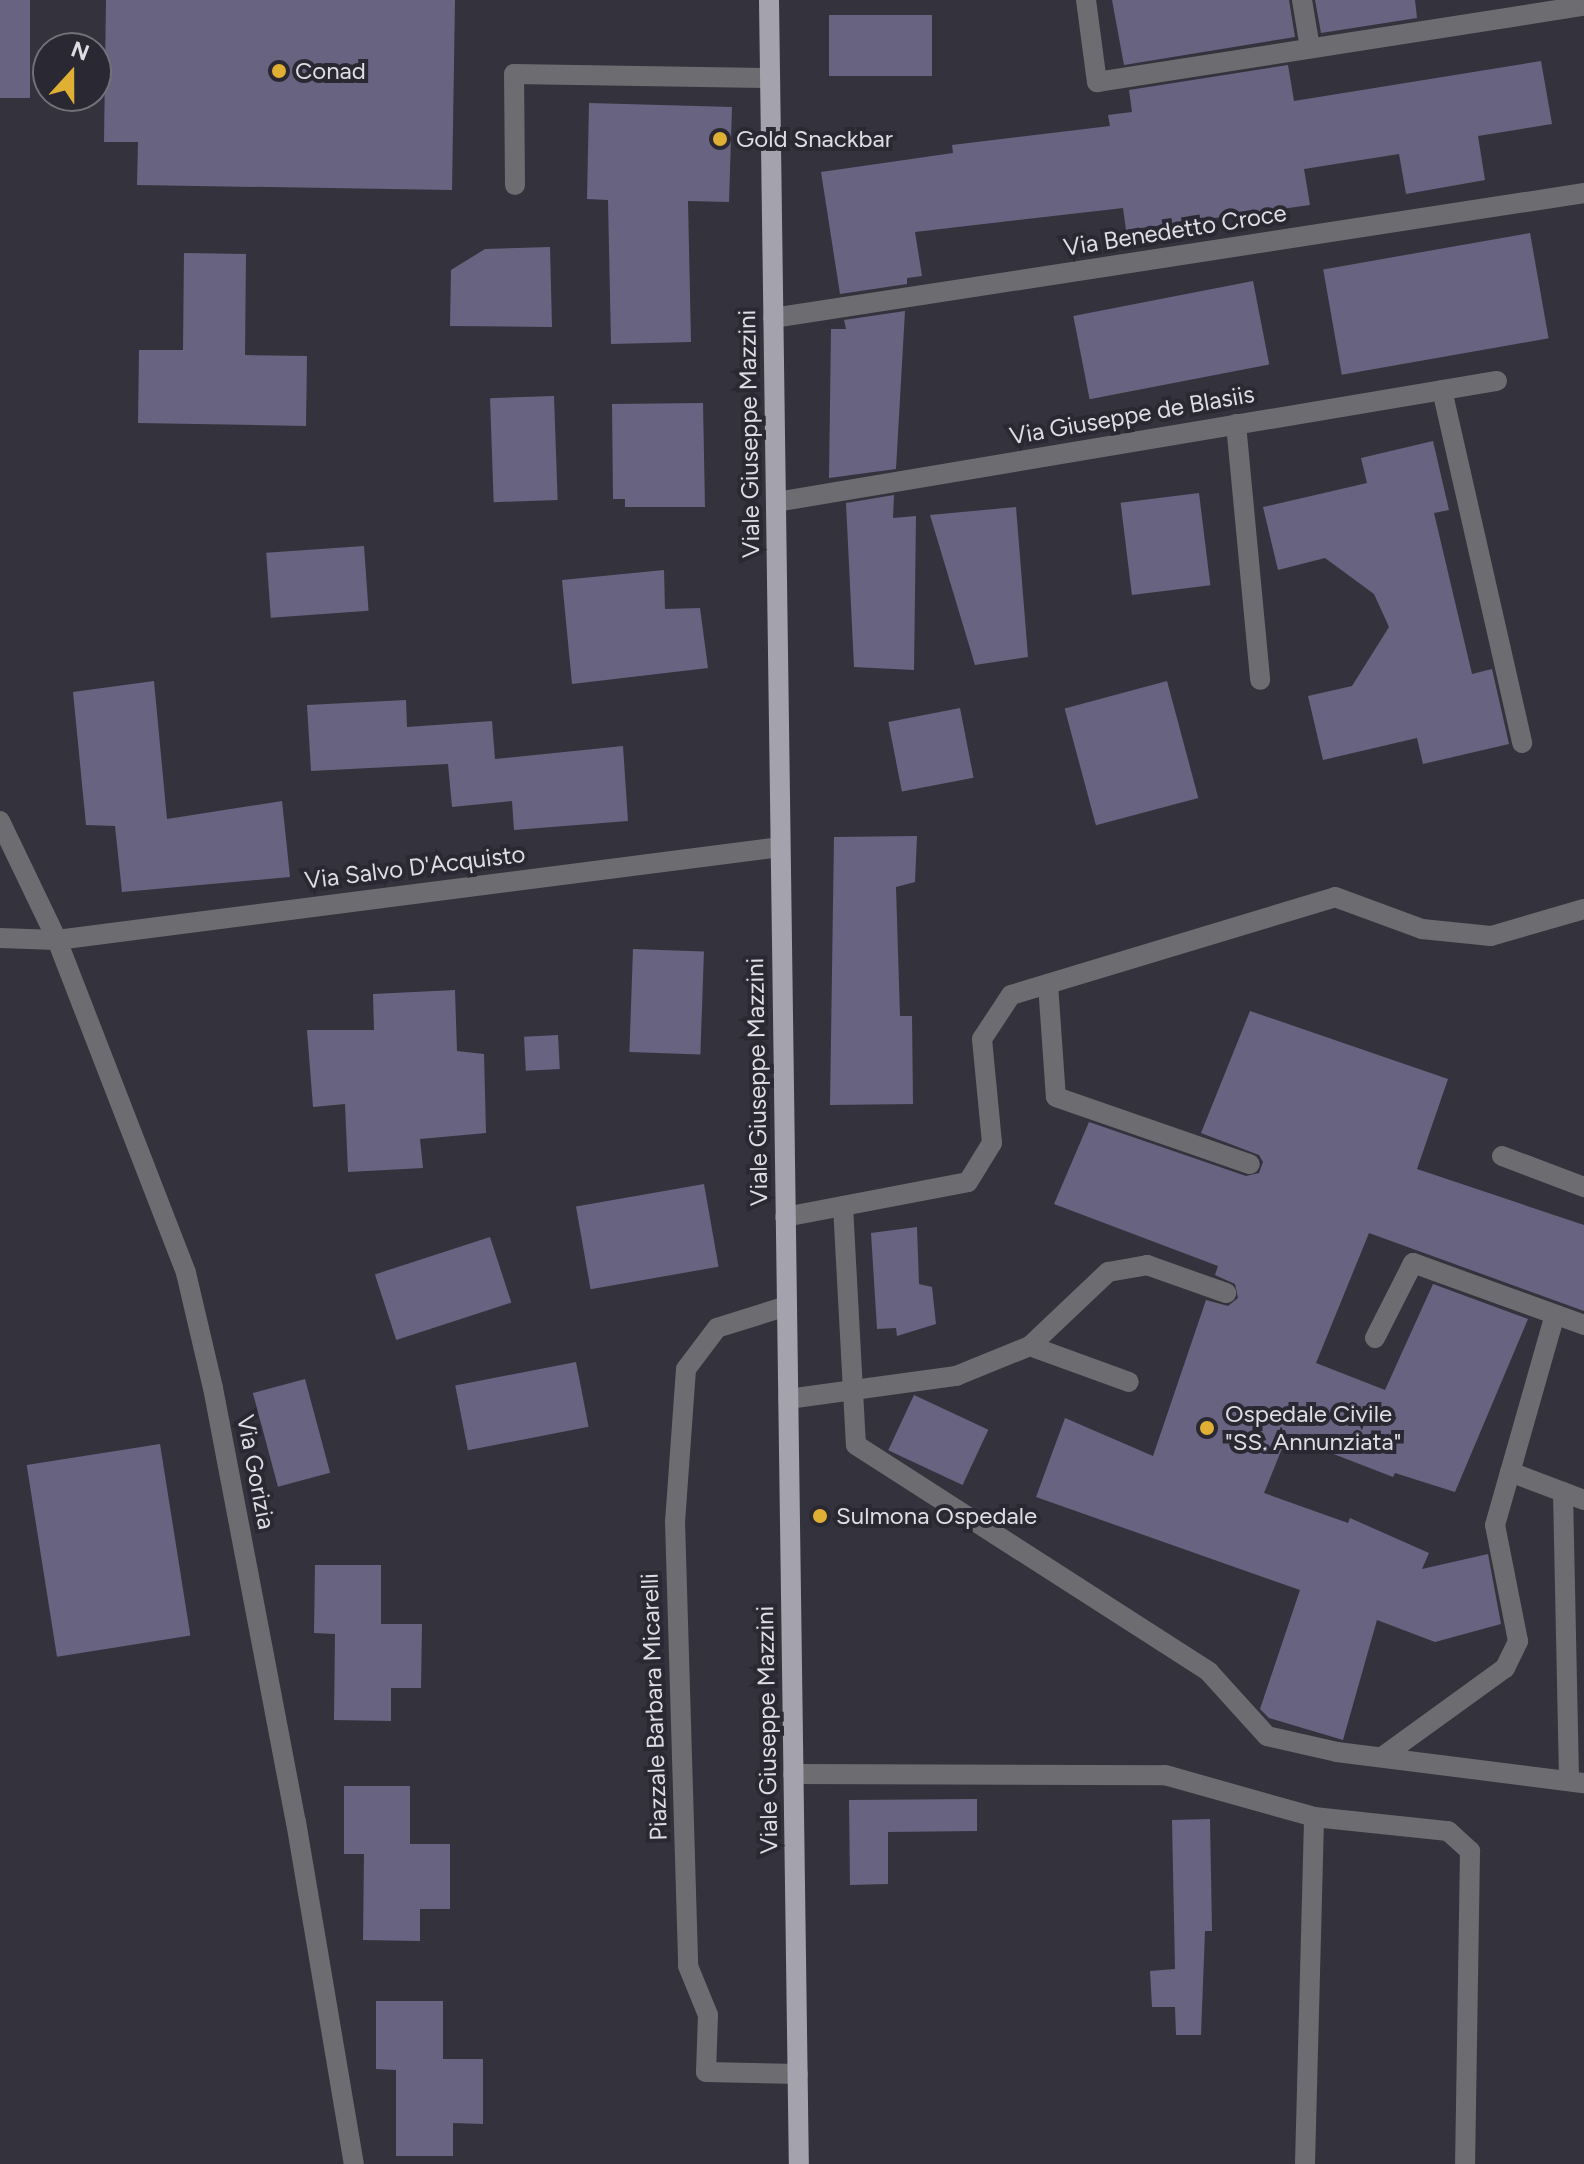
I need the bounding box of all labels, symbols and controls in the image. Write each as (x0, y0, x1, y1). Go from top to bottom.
north arrow (32, 32, 112, 112)
text: N (67, 35, 93, 67)
place label: Conad (295, 57, 366, 85)
marker: Conad (270, 62, 288, 80)
place label: Gold Snackbar (736, 125, 893, 153)
marker: Gold Snackbar (711, 130, 729, 148)
street label: Via Benedetto Croce (1062, 198, 1288, 262)
street label: Viale Giuseppe Mazzini (732, 310, 766, 558)
street label: Via Giuseppe de Blasiis (1007, 379, 1257, 451)
street label: Via Salvo D'Acquisto (303, 839, 527, 895)
street label: Viale Giuseppe Mazzini (740, 958, 774, 1206)
place label: Ospedale Civile "SS. Annunziata" (1225, 1400, 1401, 1456)
street label: Via Gorizia (231, 1412, 281, 1532)
marker: Ospedale Civile "SS. Annunziata" (1196, 1417, 1218, 1439)
place label: Sulmona Ospedale (836, 1502, 1037, 1530)
marker: Sulmona Ospedale (811, 1507, 829, 1525)
street label: Piazzale Barbara Micarelli (635, 1573, 673, 1841)
street label: Viale Giuseppe Mazzini (750, 1606, 784, 1854)

